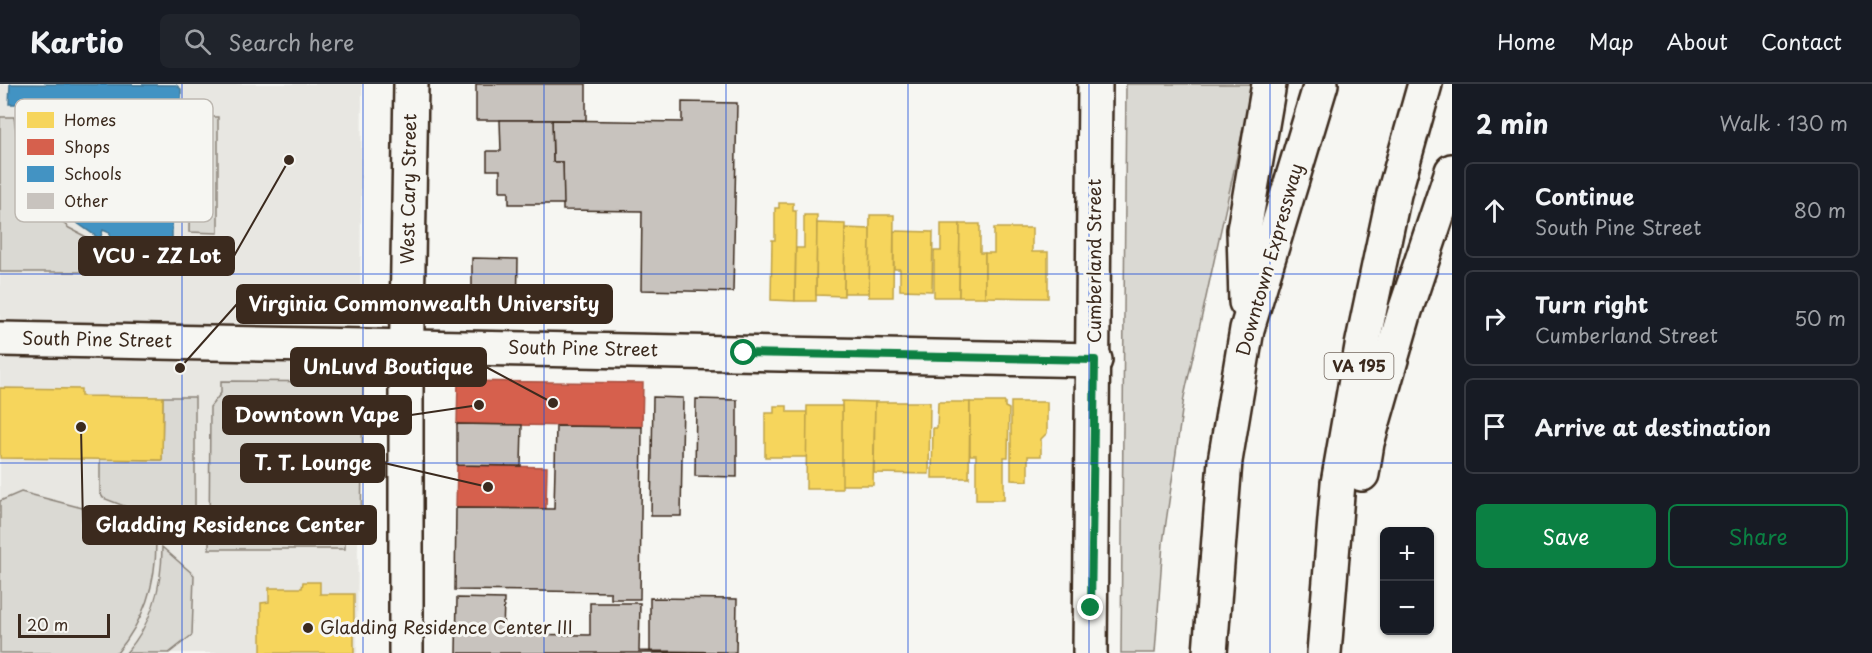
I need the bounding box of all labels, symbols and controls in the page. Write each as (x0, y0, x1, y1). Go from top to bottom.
search box (160, 14, 580, 68)
text: Kartio (30, 20, 124, 63)
icon: search (181, 25, 214, 58)
text: Search here (229, 25, 354, 58)
text: Home (1497, 25, 1556, 57)
text: Map (1589, 25, 1634, 57)
text: About (1667, 25, 1728, 57)
text: Contact (1761, 25, 1842, 57)
legend (15, 99, 213, 222)
text: 2 min (1476, 104, 1549, 143)
text: Homes (64, 107, 116, 131)
text: Walk · 130 m (1720, 108, 1848, 138)
street label: West Cary Street (393, 113, 422, 265)
text: Shops (64, 134, 110, 158)
street label: Downtown Expressway (1228, 160, 1309, 359)
text: Schools (64, 161, 122, 185)
street label: Cumberland Street (1080, 179, 1107, 343)
text: Continue (1535, 179, 1634, 212)
text: Other (64, 188, 108, 212)
icon: ahead (1478, 194, 1511, 227)
text: 80 m (1794, 195, 1846, 225)
text: South Pine Street (1535, 212, 1701, 242)
callout: VCU - ZZ Lot (79, 237, 234, 275)
text: VCU - ZZ Lot (92, 240, 222, 270)
callout: Virginia Commonwealth University (237, 285, 612, 323)
text: Turn right (1535, 287, 1648, 320)
text: Virginia Commonwealth University (249, 288, 599, 318)
icon: right (1478, 302, 1511, 335)
text: 50 m (1794, 303, 1846, 333)
text: Cumberland Street (1535, 320, 1718, 350)
street label: South Pine Street (22, 324, 172, 353)
street label: South Pine Street (508, 333, 658, 362)
route start (730, 339, 756, 365)
callout: UnLuvd Boutique (291, 348, 486, 386)
text: UnLuvd Boutique (303, 351, 473, 381)
road number: VA 195 (1324, 353, 1394, 379)
callout: Downtown Vape (223, 396, 411, 434)
text: Downtown Vape (235, 399, 400, 429)
icon: arrive (1478, 410, 1511, 443)
text: Arrive at destination (1535, 410, 1771, 443)
callout: T. T. Lounge (241, 444, 384, 482)
text: T. T. Lounge (254, 447, 372, 477)
button: Save (1476, 504, 1656, 568)
button: Share (1668, 504, 1848, 568)
callout: Gladding Residence Center (83, 506, 376, 544)
text: Gladding Residence Center (95, 509, 365, 539)
map controls (1380, 527, 1434, 635)
button: + (1380, 527, 1434, 581)
button: − (1380, 581, 1434, 635)
route end (1077, 594, 1103, 620)
scale bar (18, 611, 110, 638)
text: 20 m (27, 612, 68, 636)
place label: Gladding Residence Center III (320, 613, 573, 640)
marker: Gladding Residence Center III (301, 621, 315, 635)

